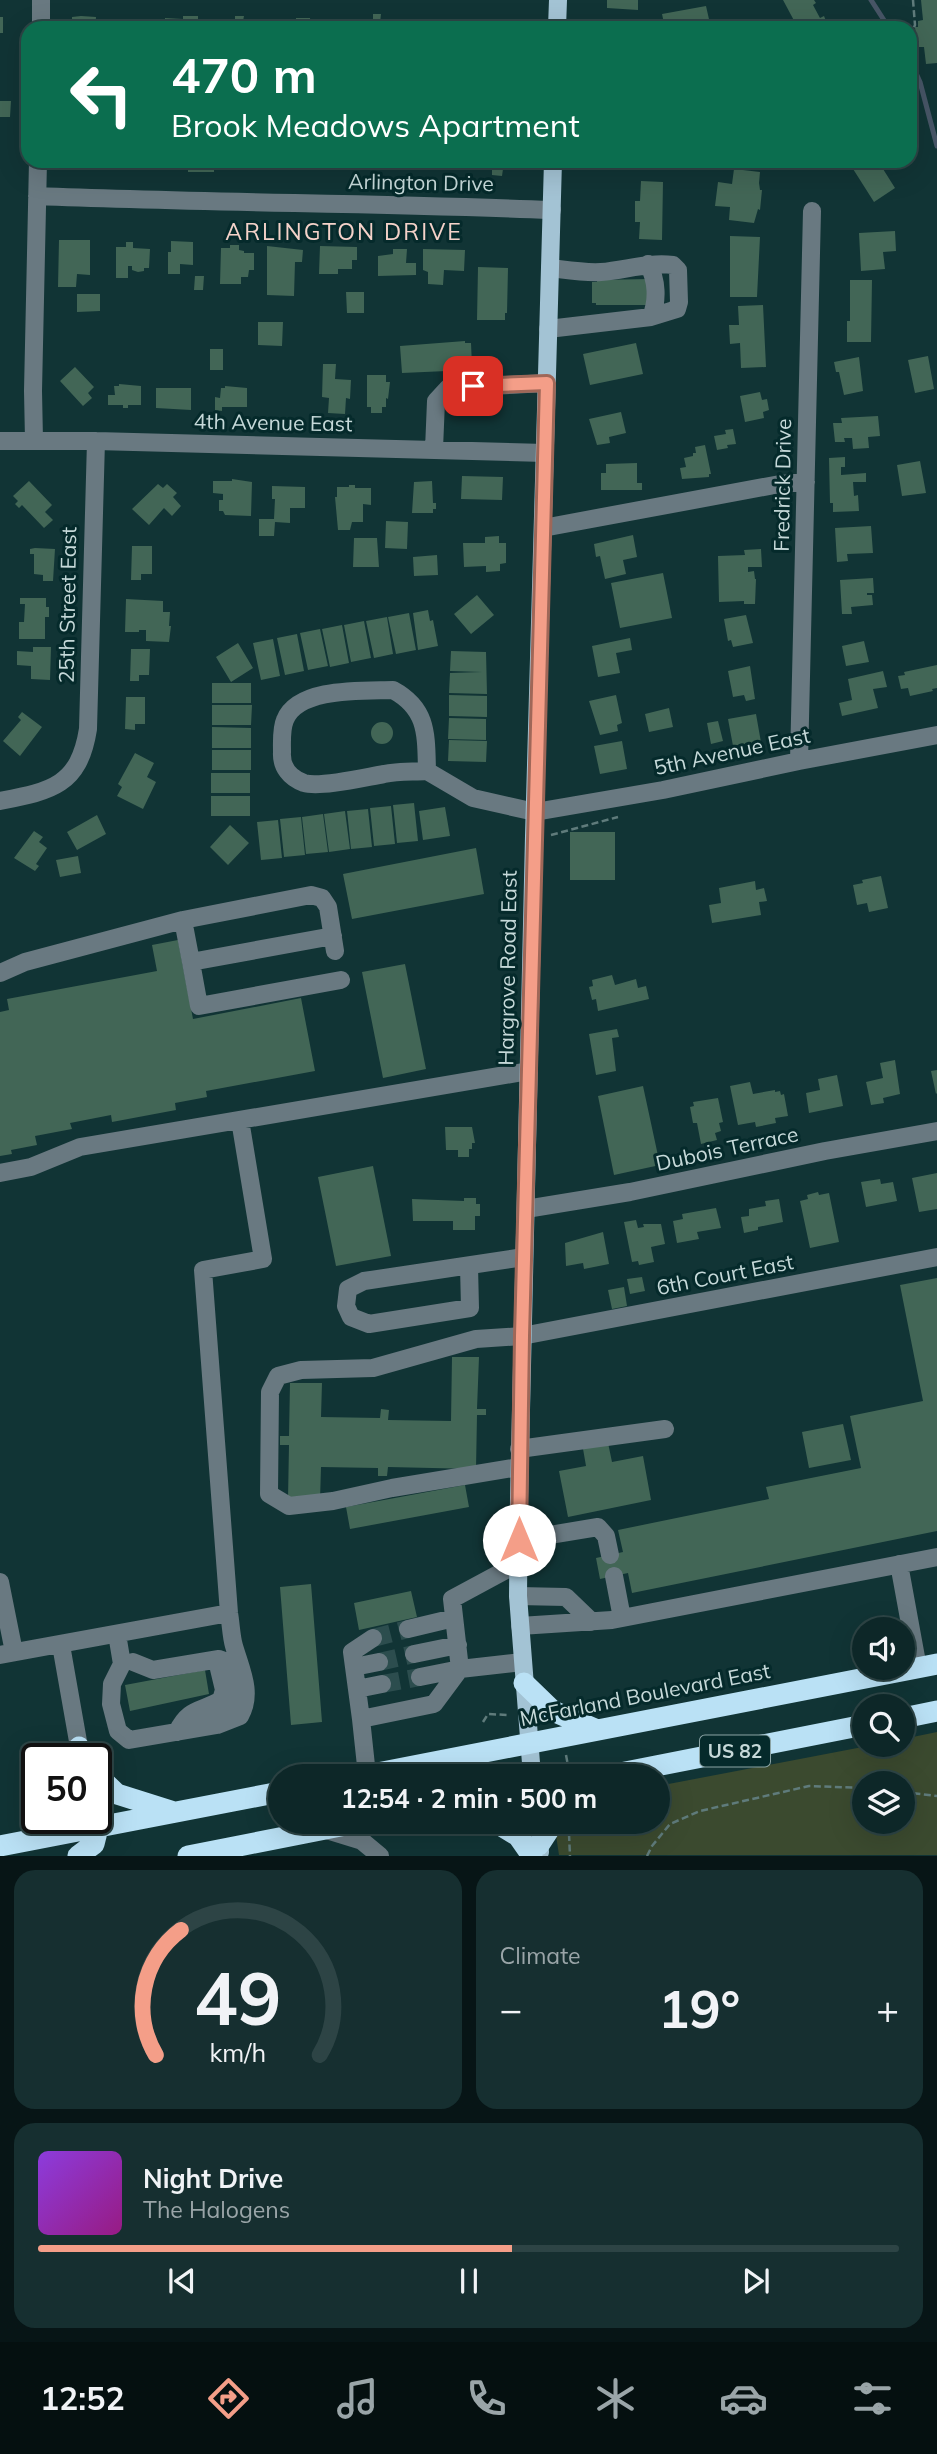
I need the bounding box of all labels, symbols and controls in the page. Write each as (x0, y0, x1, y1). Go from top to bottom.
text: 470 m (171, 44, 317, 105)
icon: left (56, 49, 147, 140)
text: Brook Meadows Apartment (171, 105, 580, 145)
street label: Arlington Drive (348, 168, 494, 196)
district label: ARLINGTON DRIVE (225, 217, 463, 246)
pin (443, 356, 503, 416)
icon: arrive (454, 367, 492, 405)
street label: 4th Avenue East (193, 408, 353, 436)
street label: Fredrick Drive (768, 418, 796, 552)
street label: 25th Street East (53, 527, 81, 683)
street label: 5th Avenue East (651, 722, 812, 780)
street label: Hargrove Road East (492, 870, 522, 1066)
street label: Dubois Terrace (653, 1120, 800, 1176)
street label: 6th Court East (654, 1248, 795, 1300)
position arrow (482, 1503, 556, 1577)
map controls (852, 1617, 915, 1834)
button: sound (852, 1617, 915, 1680)
street label: McFarland Boulevard East (518, 1657, 772, 1731)
button: search (852, 1694, 915, 1757)
road number: US 82 (700, 1736, 770, 1766)
speed limit sign: 50 (21, 1743, 112, 1834)
button: layers (852, 1771, 915, 1834)
text: 12:54 · 2 min · 500 m (341, 1782, 597, 1815)
text: Climate (500, 1941, 581, 1970)
text: 49 (194, 1953, 281, 2044)
text: 19° (658, 1976, 740, 2041)
text: − (500, 1985, 522, 2033)
text: + (876, 1985, 899, 2033)
text: km/h (209, 2037, 266, 2068)
text: Night Drive (143, 2162, 283, 2195)
text: The Halogens (143, 2195, 290, 2224)
icon: previous (163, 2262, 201, 2300)
icon: pause (450, 2262, 488, 2300)
icon: next (737, 2262, 775, 2300)
icon: directions (204, 2374, 253, 2423)
icon: music (333, 2374, 382, 2423)
icon: phone (462, 2374, 511, 2423)
icon: climate (591, 2374, 640, 2423)
icon: car (719, 2374, 768, 2423)
icon: filters (848, 2374, 897, 2423)
text: 12:52 (40, 2378, 125, 2418)

